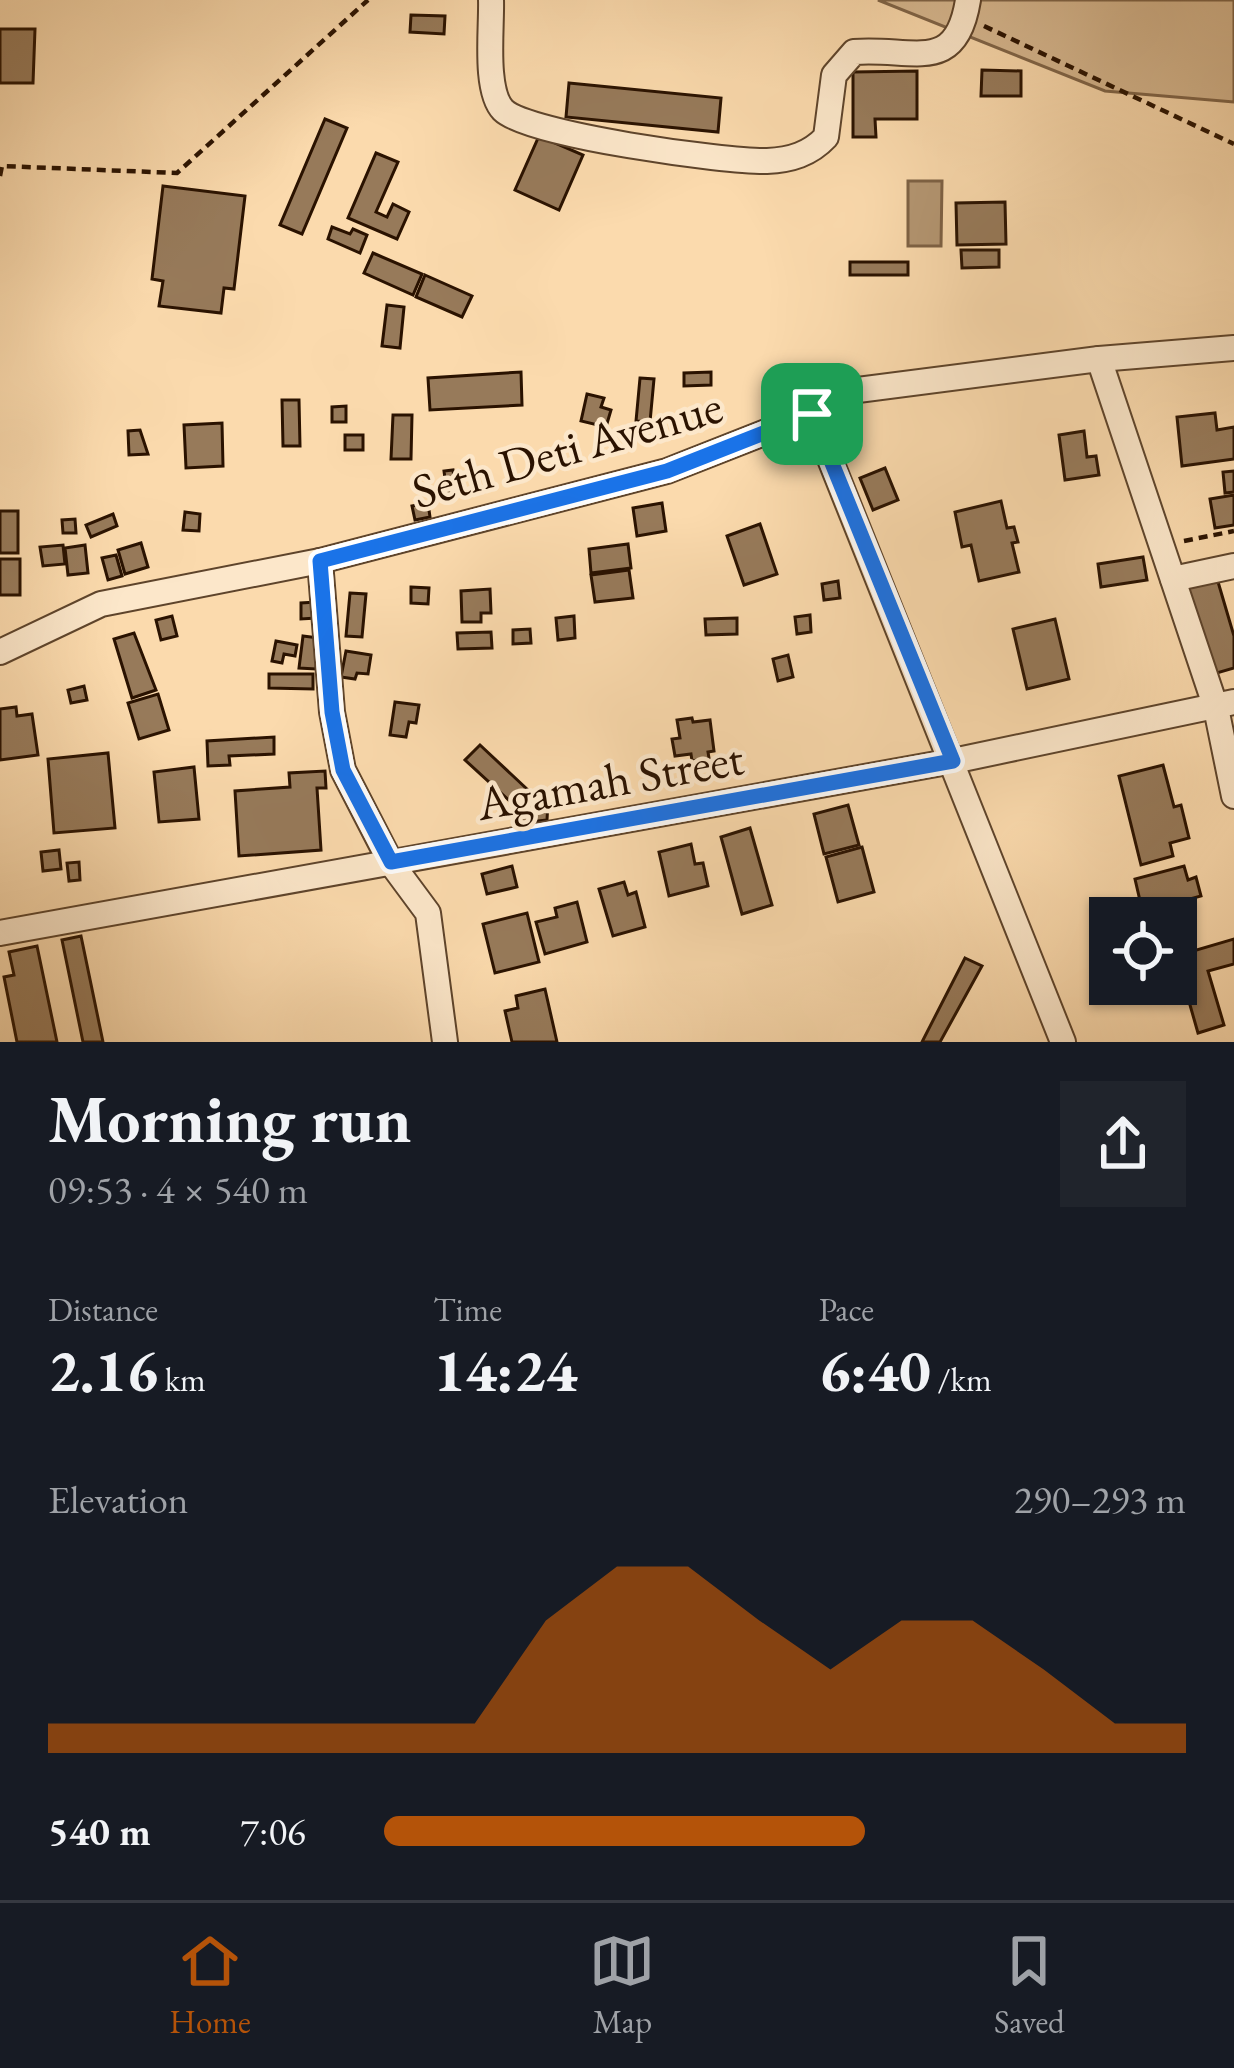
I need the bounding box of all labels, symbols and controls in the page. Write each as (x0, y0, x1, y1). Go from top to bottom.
pin (761, 363, 863, 465)
street label: Seth Deti Avenue (405, 374, 729, 522)
icon: arrive (779, 381, 845, 447)
street label: Agamah Street (471, 726, 748, 834)
map controls (1089, 897, 1197, 1005)
button: locate (1089, 897, 1197, 1005)
text: Morning run (48, 1076, 412, 1162)
button: share (1060, 1081, 1186, 1207)
text: 09:53 · 4 × 540 m (48, 1164, 308, 1215)
text: Distance (48, 1288, 158, 1331)
text: Time (433, 1288, 502, 1331)
text: Pace (819, 1288, 874, 1331)
text: 2.16 (48, 1331, 158, 1409)
text: 14:24 (433, 1331, 577, 1409)
text: 6:40 (819, 1331, 931, 1409)
text: km (158, 1358, 206, 1401)
text: /km (931, 1358, 992, 1401)
text: Elevation (48, 1474, 188, 1525)
text: 290–293 m (1014, 1474, 1186, 1525)
text: 540 m (48, 1806, 151, 1857)
text: 7:06 (240, 1806, 306, 1857)
tab: Home (169, 1928, 251, 2043)
tab: Map (589, 1928, 655, 2043)
tab: Saved (994, 1928, 1065, 2043)

